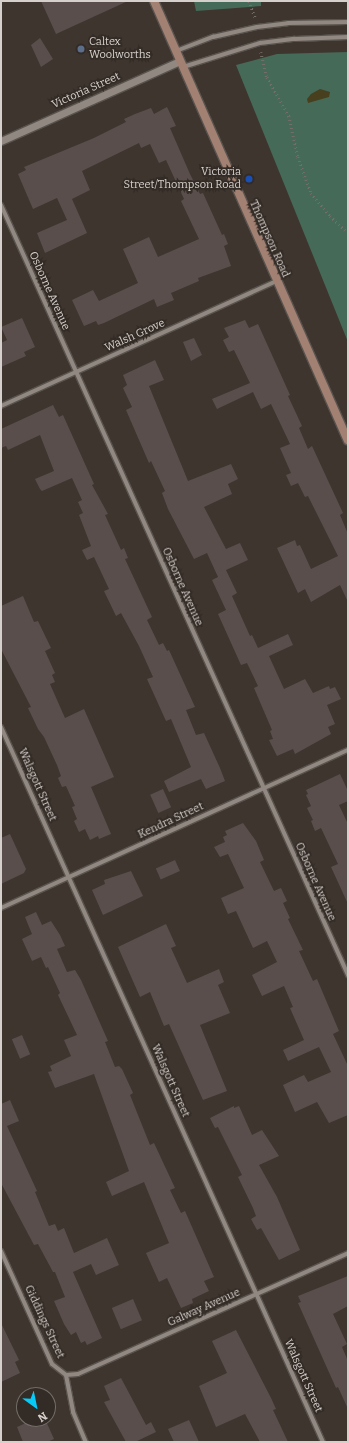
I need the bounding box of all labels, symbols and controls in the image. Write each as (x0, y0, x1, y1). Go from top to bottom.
place label: Caltex Woolworths (89, 36, 151, 62)
marker: Caltex Woolworths (76, 44, 86, 54)
street label: Victoria Street (50, 70, 122, 112)
place label: Victoria Street/Thompson Road (123, 166, 241, 192)
marker: Victoria Street/Thompson Road (244, 174, 254, 184)
street label: Thompson Road (246, 198, 292, 280)
street label: Osborne Avenue (26, 250, 72, 332)
street label: Walsh Grove (103, 317, 167, 355)
street label: Osborne Avenue (159, 546, 205, 628)
street label: Walsgott Street (15, 747, 59, 823)
street label: Kendra Street (136, 800, 206, 842)
street label: Osborne Avenue (292, 841, 338, 923)
street label: Walsgott Street (148, 1043, 192, 1119)
street label: Giddings Street (21, 1283, 67, 1361)
street label: Galway Avenue (166, 1286, 242, 1330)
street label: Walsgott Street (281, 1338, 325, 1414)
north arrow (16, 1387, 56, 1427)
text: N (35, 1409, 49, 1424)

